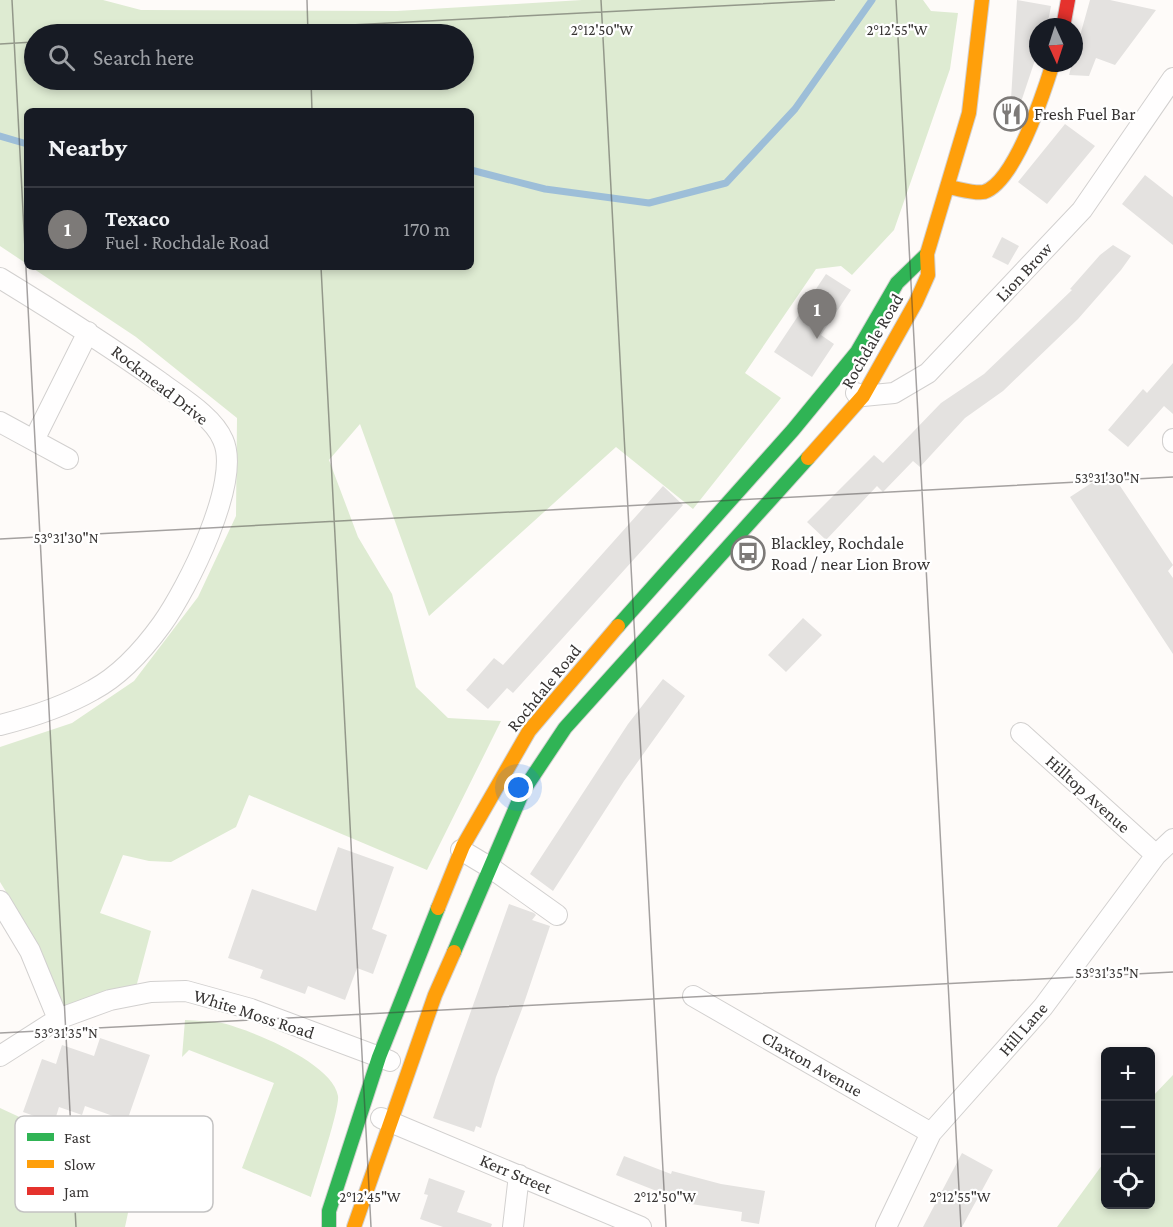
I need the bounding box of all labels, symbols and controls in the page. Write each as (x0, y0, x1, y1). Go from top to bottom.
north arrow (1029, 18, 1083, 72)
text: 2°12'50"W (571, 22, 633, 38)
text: 2°12'55"W (867, 22, 928, 38)
search box (24, 24, 474, 90)
icon: search (45, 41, 78, 74)
text: Search here (93, 45, 194, 70)
restaurant icon: Fresh Fuel Bar (993, 96, 1029, 132)
place label: Fresh Fuel Bar (1034, 104, 1136, 124)
text: Nearby (48, 133, 127, 162)
text: Texaco (105, 206, 170, 231)
text: 1 (64, 218, 71, 240)
text: 170 m (403, 218, 450, 240)
text: Fuel · Rochdale Road (105, 231, 269, 253)
street label: Lion Brow (992, 238, 1057, 306)
pin: 1 (798, 290, 836, 339)
street label: Rochdale Road (837, 290, 907, 392)
street label: Rockmead Drive (108, 341, 212, 429)
text: 53°31'30"N (1074, 470, 1140, 486)
text: 53°31'30"N (33, 530, 99, 546)
place label: Blackley, Rochdale Road / near Lion Brow (771, 533, 931, 574)
bus stop icon: Blackley, Rochdale Road / near Lion Brow (730, 535, 766, 571)
street label: Rochdale Road (503, 640, 585, 736)
street label: Hilltop Avenue (1042, 751, 1134, 837)
your location (504, 773, 533, 802)
text: 53°31'35"N (1075, 965, 1139, 981)
street label: White Moss Road (191, 985, 317, 1043)
street label: Hill Lane (994, 998, 1052, 1060)
text: 53°31'35"N (34, 1025, 98, 1041)
street label: Claxton Avenue (758, 1027, 866, 1101)
map controls (1101, 1047, 1155, 1209)
button: + (1101, 1047, 1155, 1101)
button: − (1101, 1101, 1155, 1155)
legend (15, 1116, 213, 1212)
text: Fast (64, 1129, 91, 1146)
street label: Kerr Street (477, 1150, 556, 1199)
button: locate (1101, 1155, 1155, 1209)
text: Slow (64, 1156, 96, 1173)
text: Jam (62, 1183, 89, 1201)
text: 2°12'45"W (339, 1189, 401, 1205)
text: 2°12'50"W (634, 1189, 696, 1205)
text: 2°12'55"W (930, 1189, 991, 1205)

